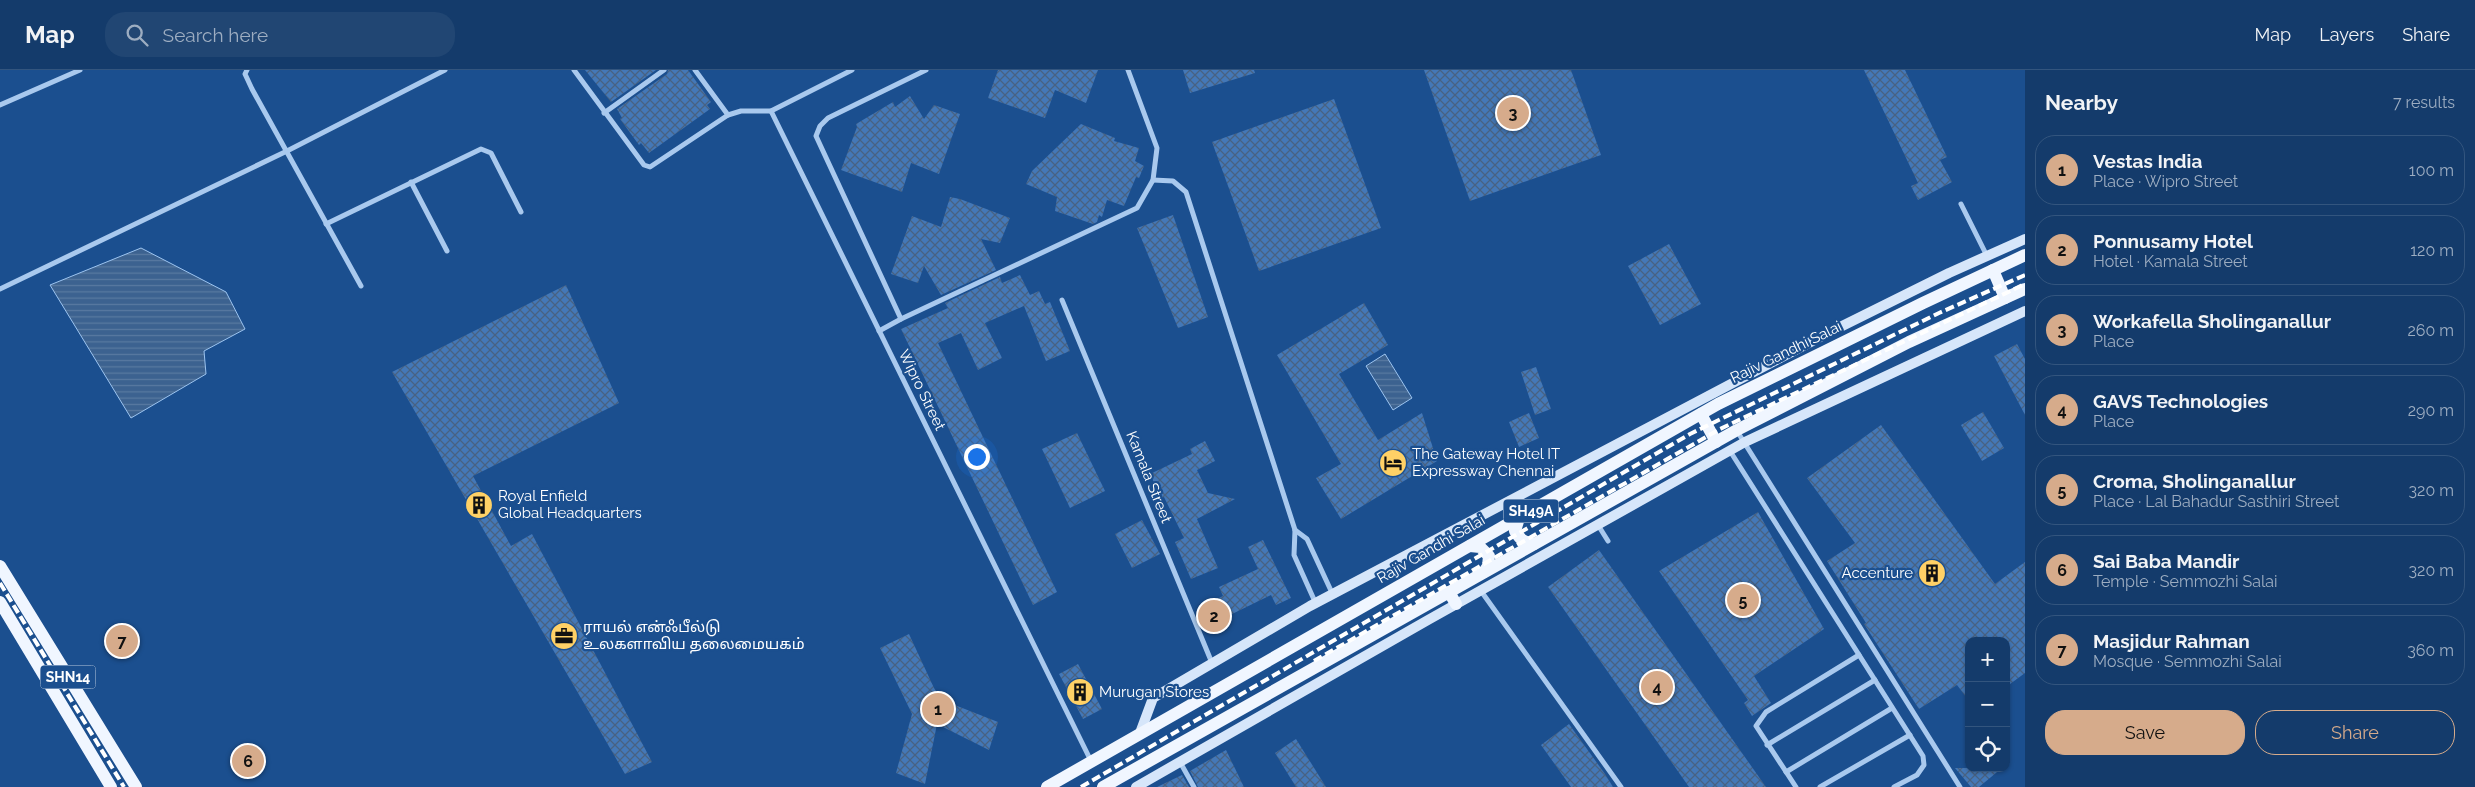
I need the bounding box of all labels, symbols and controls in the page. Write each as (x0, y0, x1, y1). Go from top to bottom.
search box (105, 12, 455, 57)
text: Map (25, 20, 75, 49)
icon: search (123, 21, 151, 49)
text: Search here (163, 24, 268, 46)
text: Map (2255, 24, 2291, 45)
text: Layers (2319, 24, 2374, 45)
text: Share (2402, 24, 2450, 45)
text: Nearby (2045, 90, 2118, 115)
text: 7 results (2393, 93, 2455, 112)
pin: 3 (1497, 94, 1529, 132)
text: Vestas India (2093, 150, 2202, 172)
text: 1 (2058, 161, 2066, 180)
text: 100 m (2409, 161, 2454, 180)
text: Place · Wipro Street (2093, 172, 2238, 191)
text: Ponnusamy Hotel (2093, 230, 2253, 252)
text: 2 (2057, 241, 2067, 260)
text: 120 m (2410, 241, 2454, 260)
text: Hotel · Kamala Street (2093, 252, 2248, 271)
text: Workafella Sholinganallur (2093, 310, 2331, 332)
street label: Rajiv Gandhi Salai (1727, 317, 1845, 387)
text: 3 (2058, 321, 2066, 340)
text: 260 m (2407, 321, 2454, 340)
text: Place (2093, 332, 2134, 351)
street label: Wipro Street (895, 347, 949, 433)
text: GAVS Technologies (2093, 390, 2268, 412)
text: 4 (2057, 401, 2067, 420)
text: 290 m (2408, 401, 2454, 420)
text: Place (2093, 412, 2134, 431)
street label: Kamala Street (1122, 428, 1176, 526)
your location (964, 444, 990, 470)
place label: The Gateway Hotel IT Expressway Chennai (1412, 445, 1560, 480)
hotel icon: The Gateway Hotel IT Expressway Chennai (1378, 448, 1408, 478)
text: Croma, Sholinganallur (2093, 470, 2296, 492)
text: 5 (2058, 481, 2066, 500)
text: 320 m (2409, 481, 2454, 500)
place label: Royal Enfield Global Headquarters (498, 487, 642, 522)
building icon: Royal Enfield Global Headquarters (464, 490, 494, 520)
text: Place · Lal Bahadur Sasthiri Street (2093, 492, 2339, 511)
road number: SH49A (1504, 500, 1558, 522)
street label: Rajiv Gandhi Salai (1374, 511, 1488, 587)
text: Sai Baba Mandir (2093, 550, 2239, 572)
building icon: Accenture (1917, 558, 1947, 588)
text: 6 (2057, 561, 2067, 580)
text: 320 m (2409, 561, 2454, 580)
place label: Accenture (1842, 564, 1913, 582)
text: Temple · Semmozhi Salai (2093, 572, 2277, 591)
pin: 5 (1727, 581, 1759, 619)
pin: 2 (1198, 597, 1230, 635)
place label: ராயல் என்ஃபீல்டு உலகளாவிய தலைமையகம் (583, 618, 805, 654)
office icon: ராயல் என்ஃபீல்டு உலகளாவிய தலைமையகம் (549, 621, 579, 651)
pin: 7 (106, 622, 138, 660)
text: Masjidur Rahman (2093, 630, 2250, 652)
map controls (1965, 637, 2010, 772)
button: + (1965, 637, 2010, 682)
text: 7 (2058, 641, 2066, 660)
text: 360 m (2407, 641, 2454, 660)
text: Mosque · Semmozhi Salai (2093, 652, 2282, 671)
road number: SHN14 (40, 666, 96, 688)
pin: 4 (1641, 668, 1673, 706)
building icon: Murugan Stores (1065, 677, 1095, 707)
button: − (1965, 682, 2010, 727)
place label: Murugan Stores (1099, 683, 1209, 701)
pin: 1 (922, 690, 954, 728)
button: Save (2045, 710, 2245, 755)
button: Share (2255, 710, 2455, 755)
button: locate (1965, 727, 2010, 772)
pin: 6 (232, 742, 264, 780)

